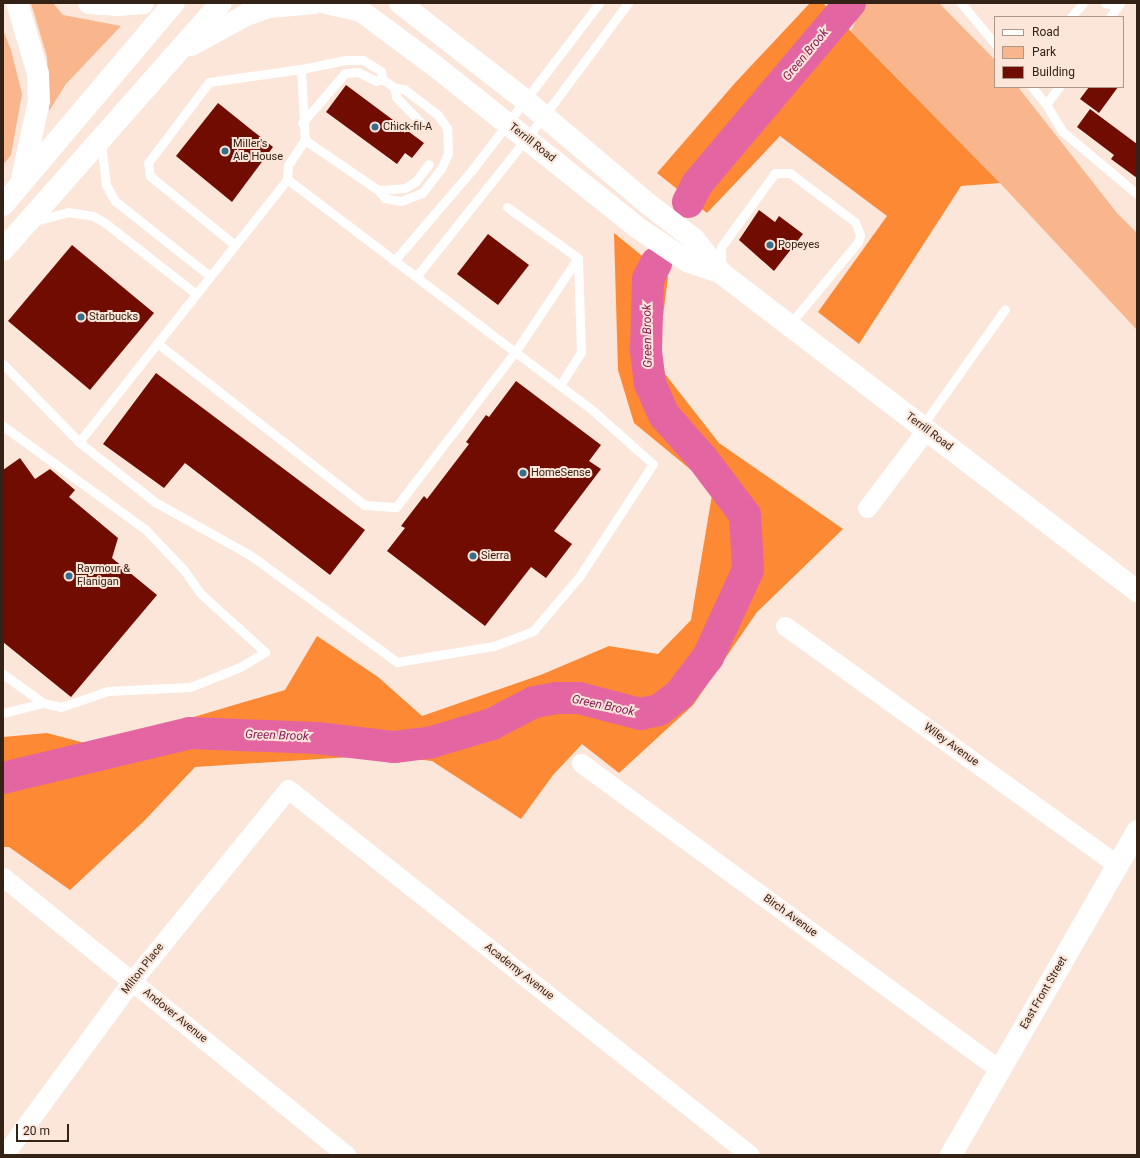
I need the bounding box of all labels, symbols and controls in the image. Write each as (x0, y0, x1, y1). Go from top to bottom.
legend (994, 16, 1124, 88)
text: Road (1032, 25, 1060, 39)
water label: Green Brook (780, 26, 832, 84)
text: Park (1032, 45, 1056, 59)
text: Building (1032, 65, 1075, 79)
place label: Chick-fil-A (383, 120, 432, 134)
street label: Terrill Road (506, 121, 558, 165)
marker: Chick-fil-A (370, 122, 380, 132)
place label: Miller's Ale House (233, 138, 283, 164)
marker: Miller's Ale House (220, 146, 230, 156)
place label: Popeyes (778, 238, 820, 252)
marker: Popeyes (765, 240, 775, 250)
water label: Green Brook (640, 304, 656, 368)
place label: Starbucks (89, 310, 138, 324)
marker: Starbucks (76, 312, 86, 322)
street label: Terrill Road (903, 410, 955, 454)
place label: HomeSense (531, 466, 591, 480)
marker: HomeSense (518, 468, 528, 478)
place label: Sierra (481, 549, 509, 563)
marker: Sierra (468, 551, 478, 561)
place label: Raymour & Flanigan (77, 563, 130, 589)
marker: Raymour & Flanigan (64, 571, 74, 581)
water label: Green Brook (570, 692, 636, 720)
street label: Wiley Avenue (921, 721, 981, 769)
water label: Green Brook (245, 728, 309, 744)
street label: Birch Avenue (760, 892, 820, 940)
street label: Milton Place (119, 941, 167, 997)
street label: Academy Avenue (482, 941, 556, 1003)
street label: East Front Street (1018, 954, 1070, 1032)
street label: Andover Avenue (140, 986, 210, 1046)
scale bar (18, 1116, 71, 1142)
text: 20 m (23, 1124, 50, 1138)

